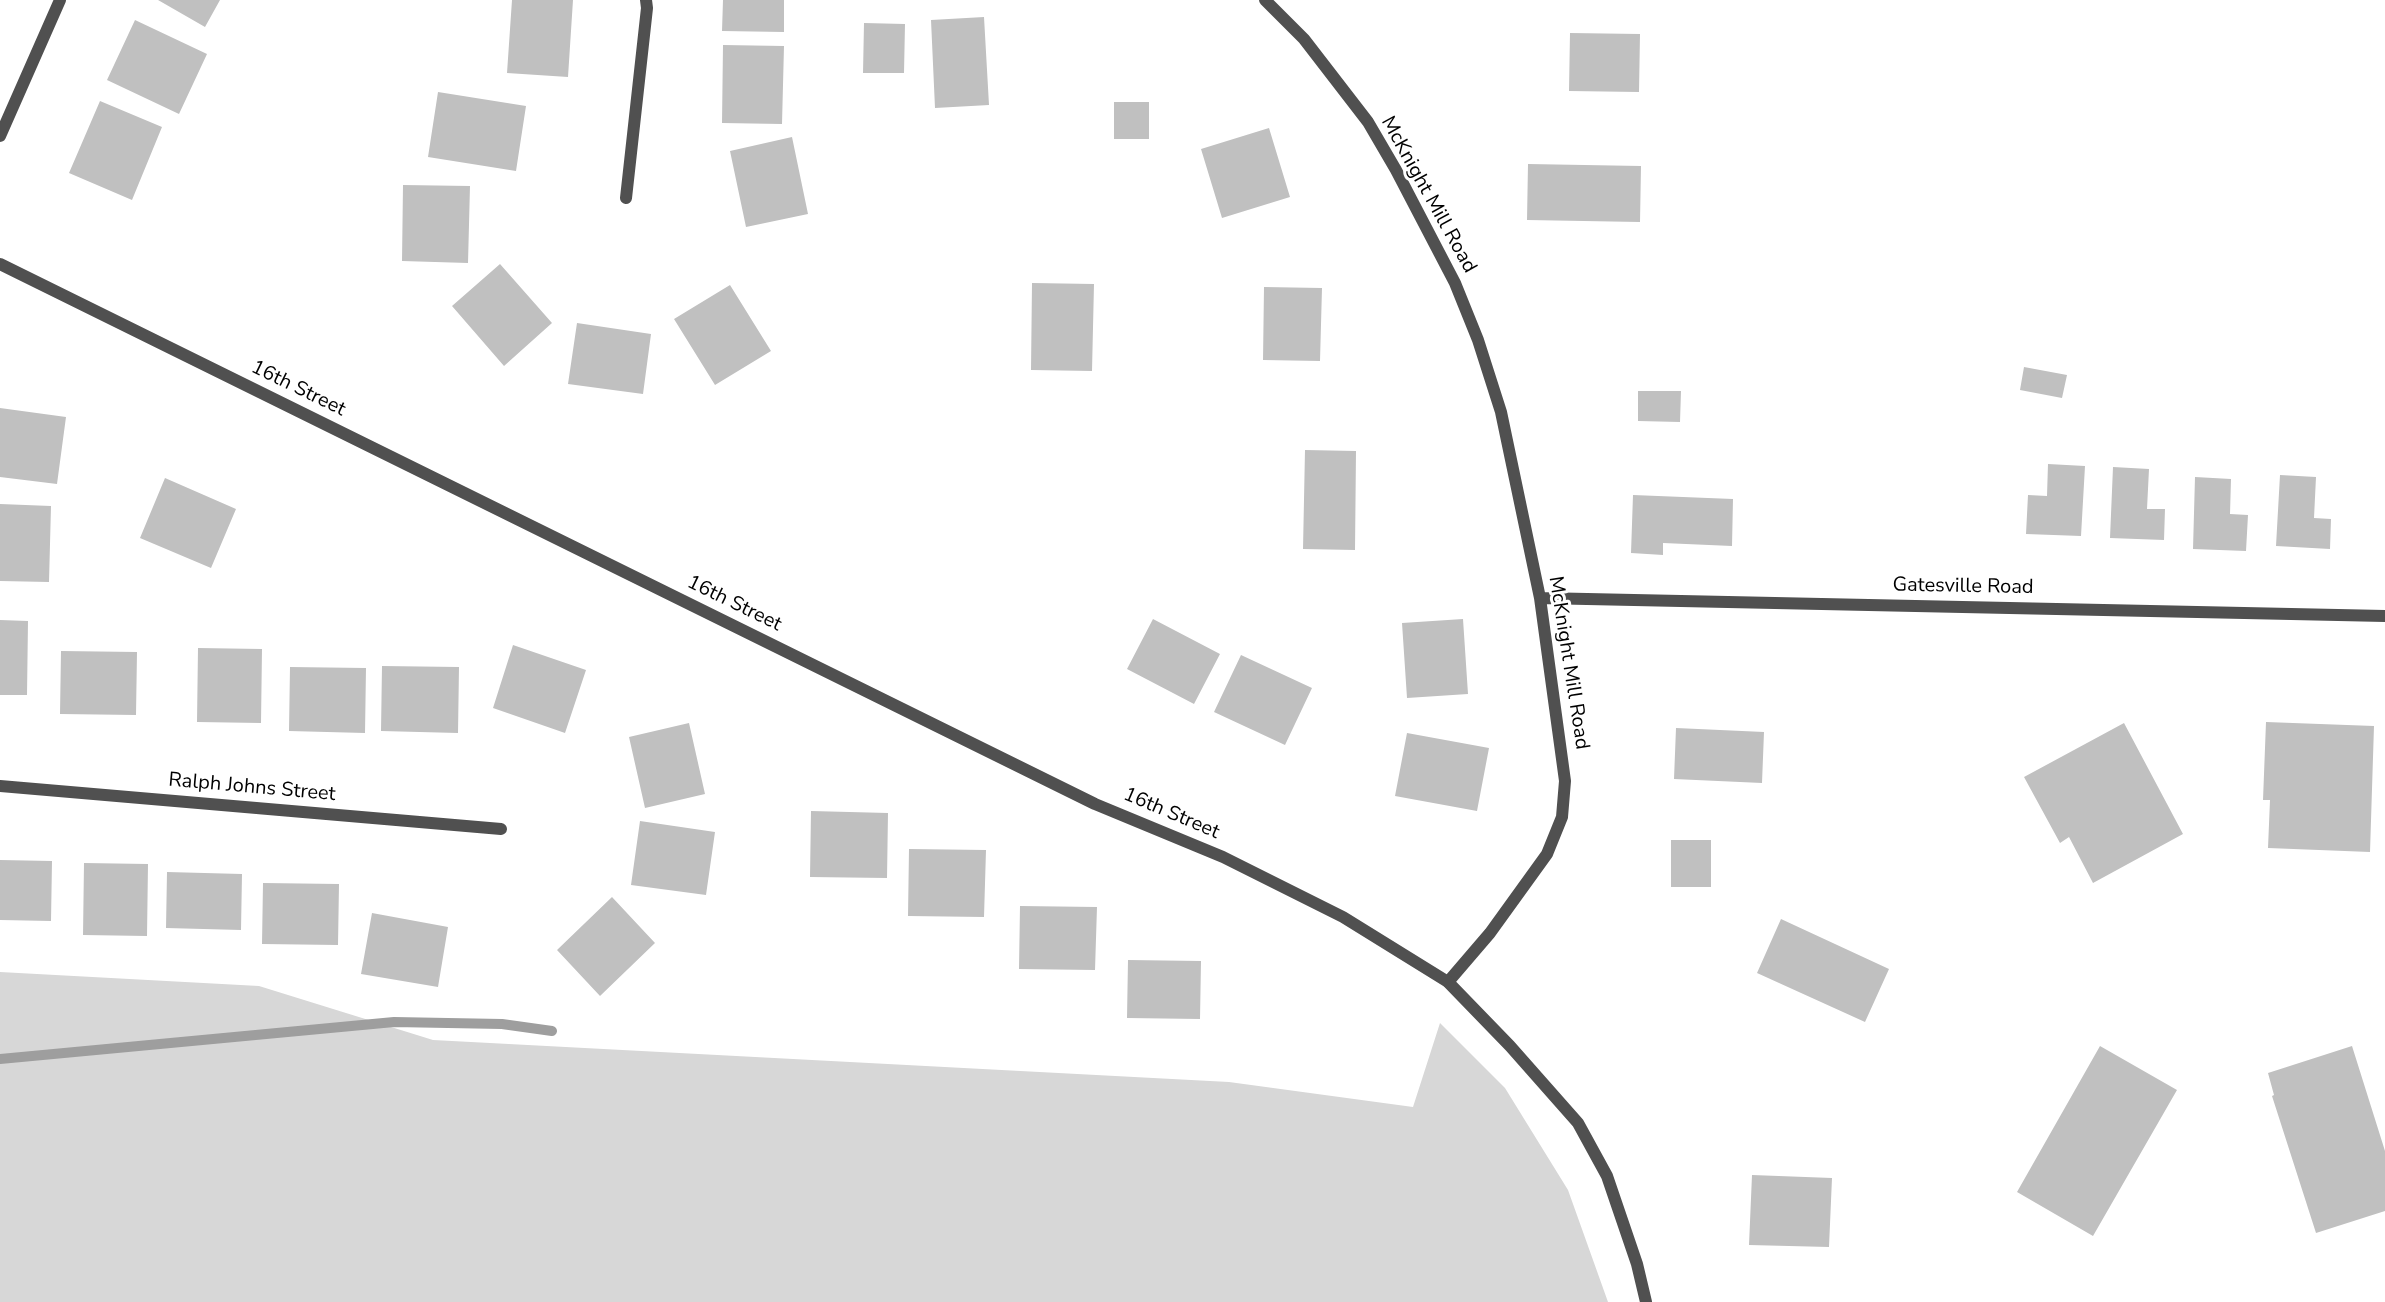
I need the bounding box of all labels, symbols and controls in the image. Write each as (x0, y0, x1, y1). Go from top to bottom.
street label: McKnight Mill Road (1375, 113, 1481, 277)
street label: 16th Street (247, 356, 349, 422)
street label: 16th Street (683, 571, 785, 637)
street label: Gatesville Road (1892, 574, 2034, 600)
street label: McKnight Mill Road (1542, 575, 1594, 751)
street label: Ralph Johns Street (167, 769, 337, 807)
street label: 16th Street (1119, 783, 1223, 845)

